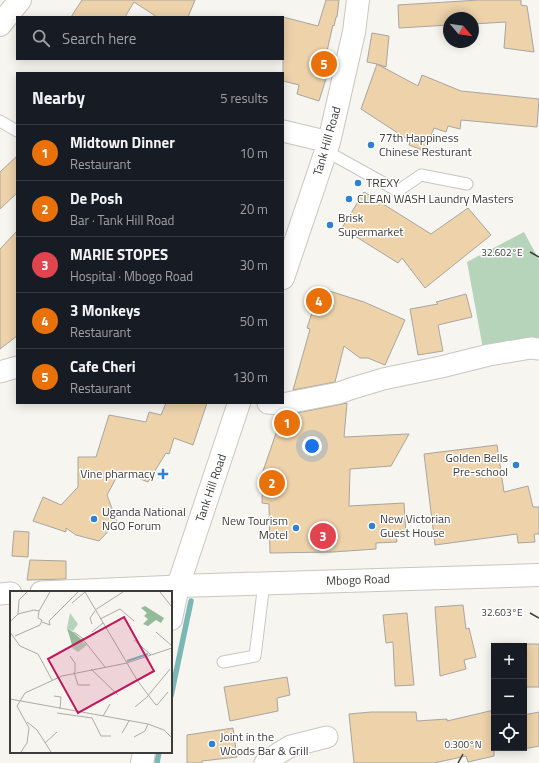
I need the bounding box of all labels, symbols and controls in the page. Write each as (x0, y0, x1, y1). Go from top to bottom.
north arrow (443, 12, 479, 48)
search box (16, 16, 284, 60)
icon: search (30, 27, 52, 49)
text: Search here (62, 27, 136, 50)
pin: 5 (311, 49, 337, 79)
text: Nearby (32, 85, 85, 111)
text: 5 results (220, 88, 268, 108)
street label: Tank Hill Road (308, 104, 345, 178)
place label: 77th Happiness Chinese Resturant (379, 128, 472, 161)
text: Midtown Dinner (70, 131, 175, 154)
marker: 77th Happiness Chinese Resturant (366, 140, 376, 150)
text: 1 (41, 143, 49, 163)
text: 10 m (240, 143, 268, 163)
text: Restaurant (70, 154, 131, 174)
place label: TREXY (366, 173, 400, 192)
marker: TREXY (353, 178, 363, 188)
text: De Posh (70, 187, 123, 210)
place label: CLEAN WASH Laundry Masters (357, 189, 514, 208)
marker: CLEAN WASH Laundry Masters (344, 194, 354, 204)
text: 2 (41, 199, 49, 219)
text: 20 m (240, 199, 268, 219)
place label: Brisk Supermarket (338, 208, 404, 241)
text: Bar · Tank Hill Road (70, 210, 174, 230)
marker: Brisk Supermarket (325, 220, 335, 230)
text: MARIE STOPES (70, 243, 168, 266)
text: 32.602°E (481, 245, 523, 260)
text: 3 (41, 255, 49, 275)
text: 30 m (240, 255, 268, 275)
text: Hospital · Mbogo Road (70, 266, 193, 286)
pin: 4 (306, 286, 332, 316)
text: 3 Monkeys (70, 299, 140, 322)
text: 4 (41, 311, 49, 331)
text: 50 m (240, 311, 268, 331)
text: Restaurant (70, 322, 131, 342)
text: Cafe Cheri (70, 355, 136, 378)
text: 5 (41, 367, 49, 387)
text: 130 m (232, 367, 268, 387)
text: Restaurant (70, 378, 131, 398)
pin: 1 (274, 408, 300, 438)
your location (302, 436, 322, 456)
place label: Golden Bells Pre-school (445, 448, 508, 481)
street label: Tank Hill Road (190, 451, 231, 524)
marker: Golden Bells Pre-school (511, 460, 521, 470)
place label: Vine pharmacy (80, 464, 155, 483)
pin: 2 (259, 468, 285, 498)
marker: Vine pharmacy (158, 469, 168, 479)
place label: Uganda National NGO Forum (102, 502, 186, 535)
place label: New Victorian Guest House (380, 509, 450, 542)
place label: New Tourism Motel (222, 511, 288, 544)
marker: Uganda National NGO Forum (89, 514, 99, 524)
pin: 3 (310, 521, 336, 551)
marker: New Victorian Guest House (367, 521, 377, 531)
marker: New Tourism Motel (291, 523, 301, 533)
street label: Mbogo Road (326, 569, 390, 590)
inset map (10, 591, 172, 753)
text: 32.603°E (481, 605, 523, 620)
map controls (491, 643, 527, 751)
button: + (491, 643, 527, 679)
button: − (491, 679, 527, 715)
button: locate (491, 715, 527, 751)
place label: Joint in the Woods Bar & Grill (220, 727, 308, 760)
text: 0.300°N (445, 737, 481, 752)
marker: Joint in the Woods Bar & Grill (207, 739, 217, 749)

